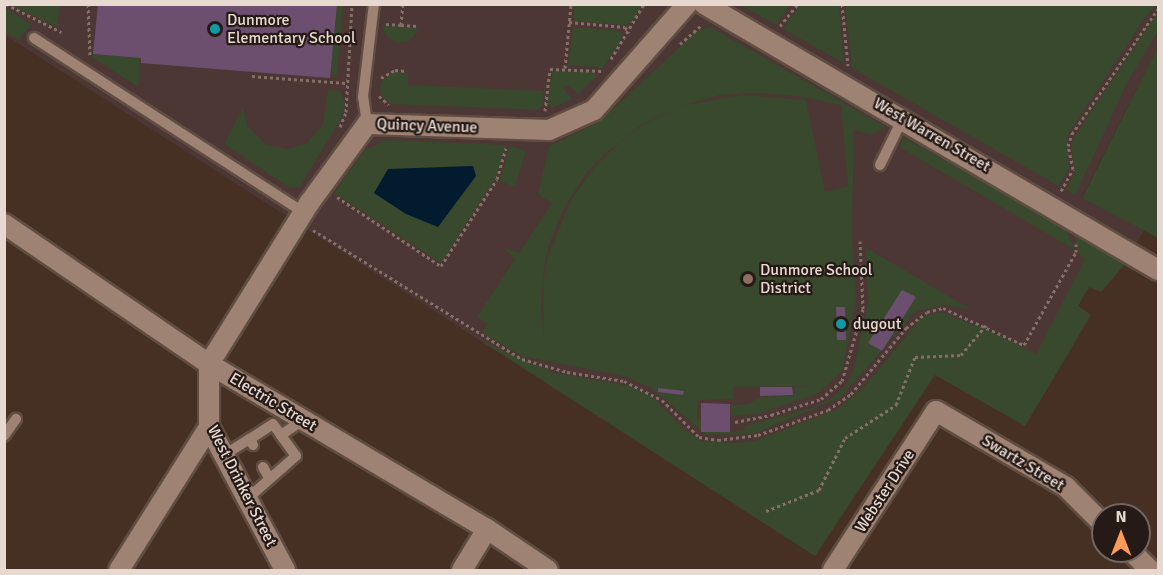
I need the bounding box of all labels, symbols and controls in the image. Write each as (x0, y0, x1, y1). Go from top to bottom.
place label: Dunmore Elementary School (227, 10, 356, 48)
marker: Dunmore Elementary School (208, 22, 222, 36)
street label: West Warren Street (870, 94, 994, 176)
street label: Quincy Avenue (376, 115, 478, 137)
place label: Dunmore School District (760, 260, 873, 298)
marker: Dunmore School District (741, 272, 755, 286)
place label: dugout (853, 314, 901, 334)
marker: dugout (834, 317, 848, 331)
street label: Electric Street (226, 369, 320, 435)
street label: West Drinker Street (203, 422, 281, 550)
street label: Swartz Street (978, 431, 1068, 495)
street label: Webster Drive (851, 446, 919, 536)
north arrow (1091, 503, 1151, 563)
text: N (1115, 507, 1127, 527)

